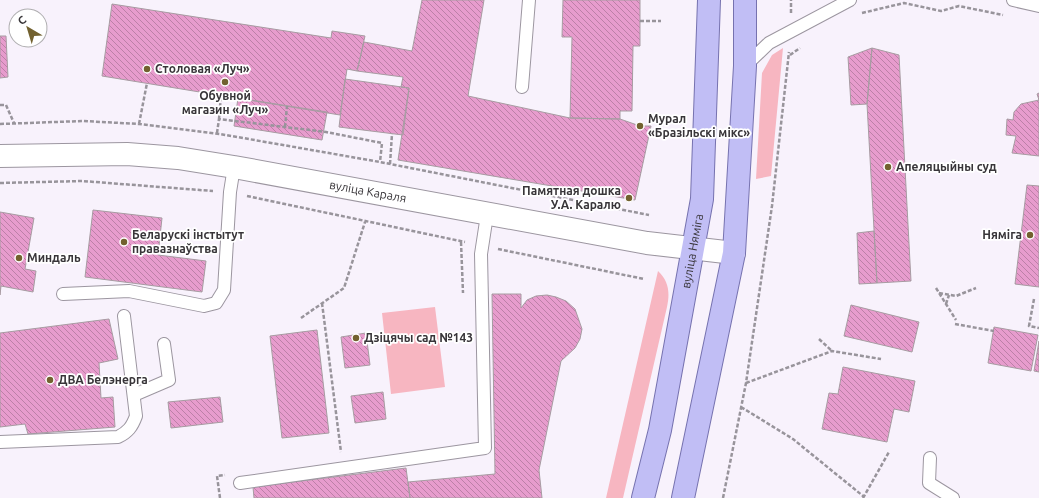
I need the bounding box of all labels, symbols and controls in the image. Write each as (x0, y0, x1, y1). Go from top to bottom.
north arrow (8, 8, 48, 48)
text: С (15, 13, 28, 27)
place label: Столовая «Луч» (155, 62, 250, 75)
marker: Столовая «Луч» (142, 64, 152, 74)
marker: Обувной магазин «Луч» (220, 77, 230, 87)
place label: Обувной магазин «Луч» (182, 89, 268, 116)
place label: Мурал «Бразільскі мікс» (648, 112, 750, 139)
marker: Мурал «Бразільскі мікс» (635, 121, 645, 131)
place label: Апеляцыйны суд (896, 160, 997, 173)
marker: Апеляцыйны суд (883, 162, 893, 172)
street label: вуліца Караля (328, 178, 408, 205)
place label: Памятная дошка У.А. Каралю (522, 184, 621, 211)
marker: Памятная дошка У.А. Каралю (624, 193, 634, 203)
street label: вуліца Няміга (679, 213, 705, 289)
place label: Беларускі інстытут правазнаўства (132, 228, 244, 255)
place label: Няміга (982, 228, 1022, 241)
marker: Няміга (1025, 230, 1035, 240)
marker: Беларускі інстытут правазнаўства (119, 237, 129, 247)
place label: Миндаль (27, 251, 81, 264)
marker: Миндаль (14, 253, 24, 263)
place label: Дзіцячы сад №143 (364, 331, 473, 344)
marker: Дзіцячы сад №143 (351, 333, 361, 343)
place label: ДВА Белэнерга (58, 373, 148, 386)
marker: ДВА Белэнерга (45, 375, 55, 385)

